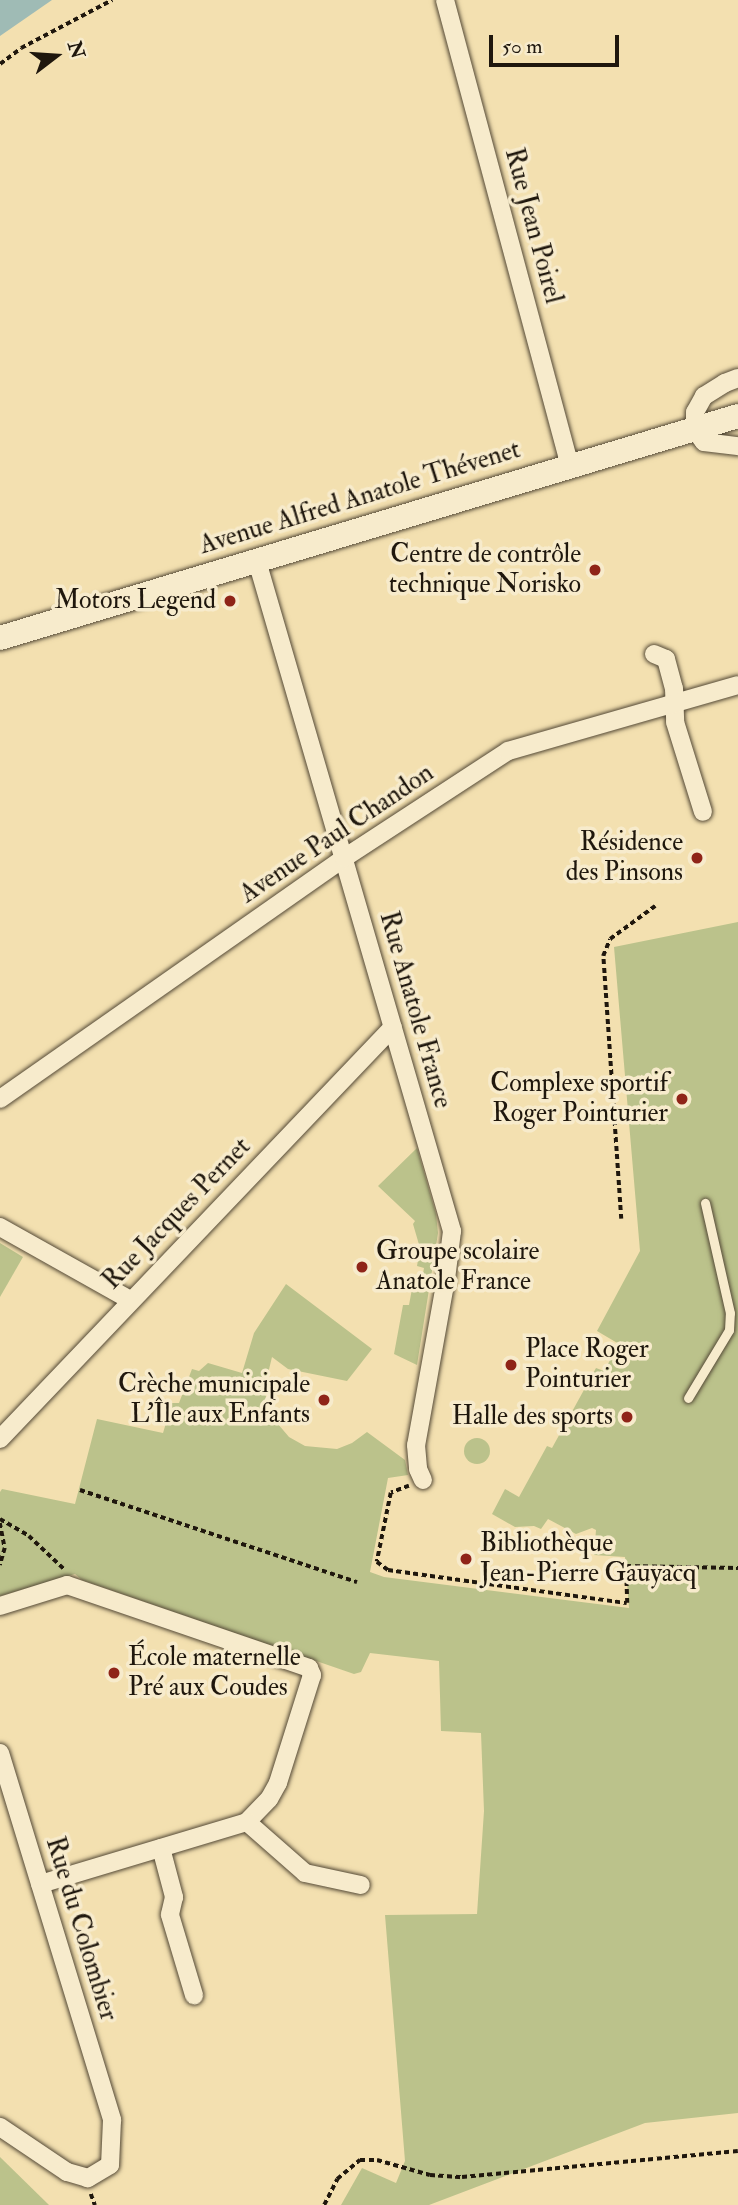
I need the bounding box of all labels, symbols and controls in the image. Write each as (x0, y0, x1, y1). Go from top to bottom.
north arrow (21, 21, 91, 91)
scale bar (493, 21, 622, 65)
text: 50 m (502, 33, 543, 60)
text: N (62, 38, 90, 61)
street label: Rue Jean Poirel (497, 145, 569, 307)
street label: Avenue Alfred Anatole Thévenet (196, 434, 524, 562)
place label: Centre de contrôle technique Norisko (389, 539, 581, 600)
marker: Centre de contrôle technique Norisko (587, 562, 603, 578)
place label: Motors Legend (54, 585, 216, 617)
marker: Motors Legend (222, 593, 238, 609)
street label: Avenue Paul Chandon (234, 758, 440, 910)
place label: Résidence des Pinsons (566, 827, 683, 888)
marker: Résidence des Pinsons (689, 850, 705, 866)
street label: Rue Anatole France (372, 908, 458, 1112)
place label: Complexe sportif Roger Pointurier (490, 1068, 668, 1130)
marker: Complexe sportif Roger Pointurier (674, 1091, 690, 1107)
street label: Rue Jacques Pernet (97, 1131, 257, 1297)
place label: Groupe scolaire Anatole France (376, 1236, 539, 1298)
marker: Groupe scolaire Anatole France (354, 1259, 370, 1275)
place label: Place Roger Pointurier (525, 1334, 649, 1396)
marker: Place Roger Pointurier (503, 1357, 519, 1373)
place label: Crèche municipale L'Île aux Enfants (118, 1369, 310, 1430)
marker: Crèche municipale L'Île aux Enfants (316, 1392, 332, 1408)
place label: Halle des sports (452, 1401, 613, 1433)
marker: Halle des sports (619, 1409, 635, 1425)
place label: Bibliothèque Jean-Pierre Gauyacq (480, 1528, 696, 1590)
marker: Bibliothèque Jean-Pierre Gauyacq (458, 1551, 474, 1567)
place label: École maternelle Pré aux Coudes (128, 1642, 301, 1704)
marker: École maternelle Pré aux Coudes (106, 1665, 122, 1681)
street label: Rue du Colombier (38, 1833, 124, 2025)

